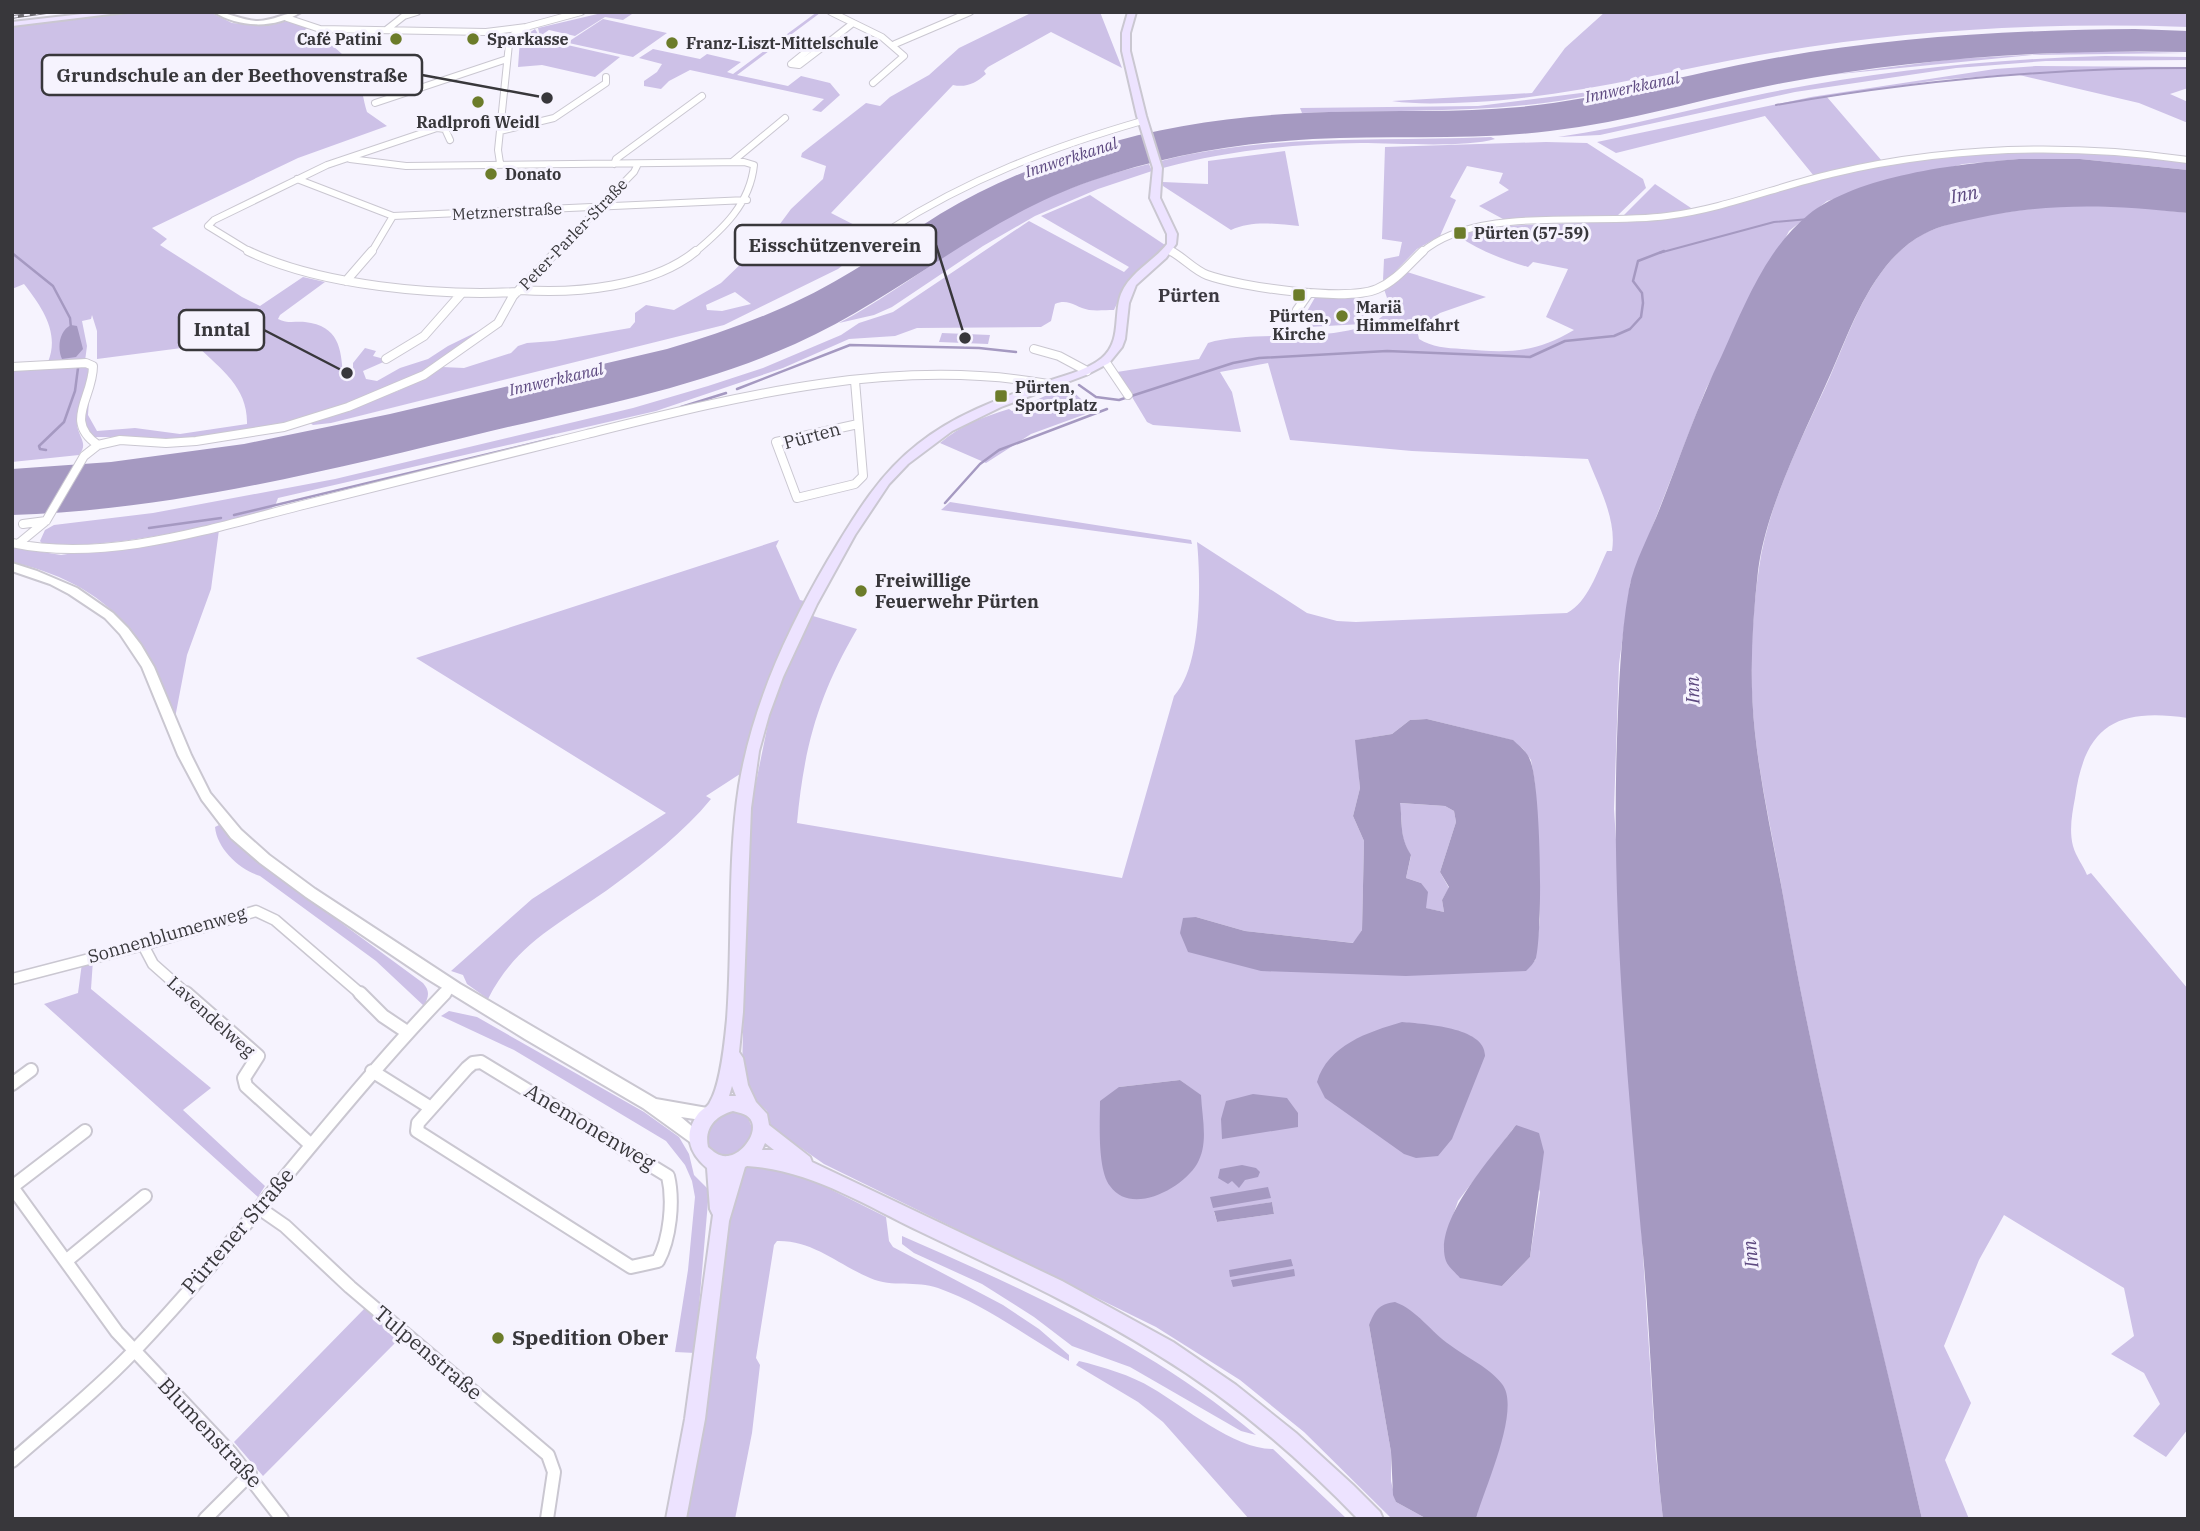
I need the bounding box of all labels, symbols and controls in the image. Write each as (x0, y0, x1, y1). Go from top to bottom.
place label: Café Patini (297, 29, 382, 49)
place label: Sparkasse (487, 29, 569, 49)
marker: Café Patini (388, 31, 404, 47)
marker: Sparkasse (465, 31, 481, 47)
place label: Franz-Liszt-Mittelschule (686, 33, 879, 53)
marker: Franz-Liszt-Mittelschule (664, 35, 680, 51)
callout: Grundschule an der Beethovenstraße (42, 55, 422, 95)
text: Grundschule an der Beethovenstraße (56, 63, 408, 87)
water label: Innwerkkanal (1582, 67, 1682, 107)
marker: Radlprofi Weidl (470, 94, 486, 110)
place label: Radlprofi Weidl (416, 112, 540, 132)
water label: Innwerkkanal (1021, 132, 1120, 182)
place label: Donato (505, 164, 561, 184)
marker: Donato (483, 166, 499, 182)
street label: Peter-Parler-Straße (515, 174, 631, 294)
water label: Inn (1947, 180, 1980, 209)
street label: Metznerstraße (451, 198, 563, 224)
place label: Pürten (57-59) (1474, 223, 1589, 243)
callout: Eisschützenverein (735, 225, 936, 265)
marker: Pürten (57-59) (1452, 225, 1468, 241)
text: Eisschützenverein (749, 233, 922, 257)
district label: Pürten (1158, 284, 1220, 307)
marker: Pürten, Kirche (1291, 287, 1307, 303)
place label: Mariä Himmelfahrt (1356, 297, 1459, 335)
place label: Pürten, Kirche (1269, 306, 1329, 344)
marker: Mariä Himmelfahrt (1334, 308, 1350, 324)
callout: Inntal (179, 310, 264, 350)
text: Inntal (194, 317, 250, 341)
water label: Innwerkkanal (506, 358, 606, 400)
place label: Pürten, Sportplatz (1015, 377, 1097, 415)
marker: Pürten, Sportplatz (993, 388, 1009, 404)
street label: Pürten (781, 417, 843, 454)
place label: Freiwillige Feuerwehr Pürten (875, 569, 1039, 613)
marker: Freiwillige Feuerwehr Pürten (853, 583, 869, 599)
water label: Inn (1680, 676, 1705, 705)
street label: Sonnenblumenweg (85, 901, 249, 968)
street label: Lavendelweg (163, 971, 260, 1062)
street label: Anemonenweg (520, 1076, 662, 1176)
street label: Pürtener Straße (175, 1161, 300, 1299)
water label: Inn (1737, 1239, 1763, 1270)
street label: Tulpenstraße (369, 1299, 489, 1406)
place label: Spedition Ober (512, 1323, 669, 1351)
marker: Spedition Ober (490, 1330, 506, 1346)
street label: Blumenstraße (152, 1371, 269, 1493)

